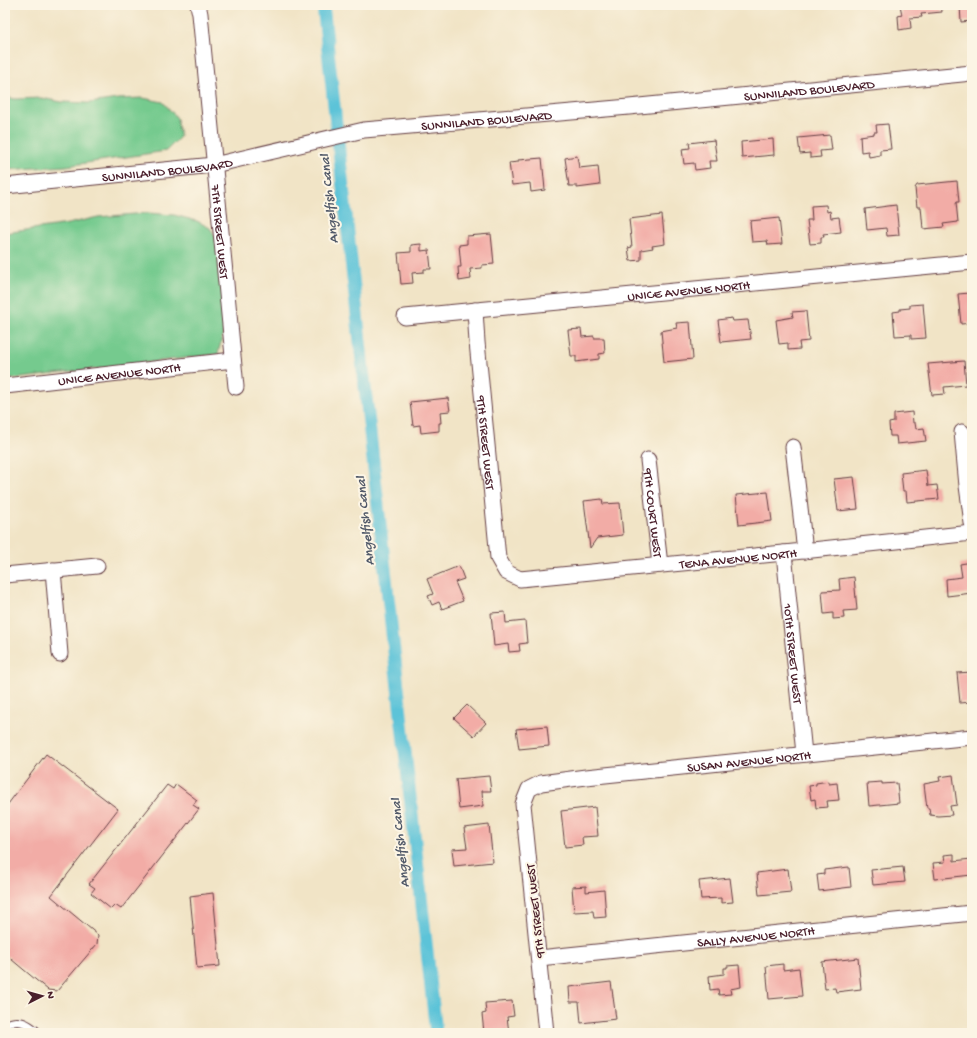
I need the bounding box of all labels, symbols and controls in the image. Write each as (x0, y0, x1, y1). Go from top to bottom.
street label: SUNNILAND BOULEVARD (743, 78, 876, 106)
street label: SUNNILAND BOULEVARD (421, 109, 553, 135)
water label: Angelfish Canal (317, 153, 344, 244)
street label: SUNNILAND BOULEVARD (101, 156, 235, 186)
street label: 7TH STREET WEST (206, 183, 231, 281)
street label: UNICE AVENUE NORTH (627, 279, 752, 305)
street label: UNICE AVENUE NORTH (57, 361, 182, 390)
street label: 9TH STREET WEST (472, 394, 496, 491)
street label: 9TH COURT WEST (639, 467, 664, 559)
water label: Angelfish Canal (353, 475, 380, 566)
street label: TENA AVENUE NORTH (678, 547, 799, 573)
street label: 10TH STREET WEST (779, 602, 804, 706)
street label: SUSAN AVENUE NORTH (686, 749, 813, 776)
water label: Angelfish Canal (388, 797, 415, 888)
street label: 9TH STREET WEST (524, 862, 549, 959)
street label: SALLY AVENUE NORTH (697, 924, 816, 952)
north arrow (22, 976, 62, 1016)
text: N (44, 991, 56, 999)

